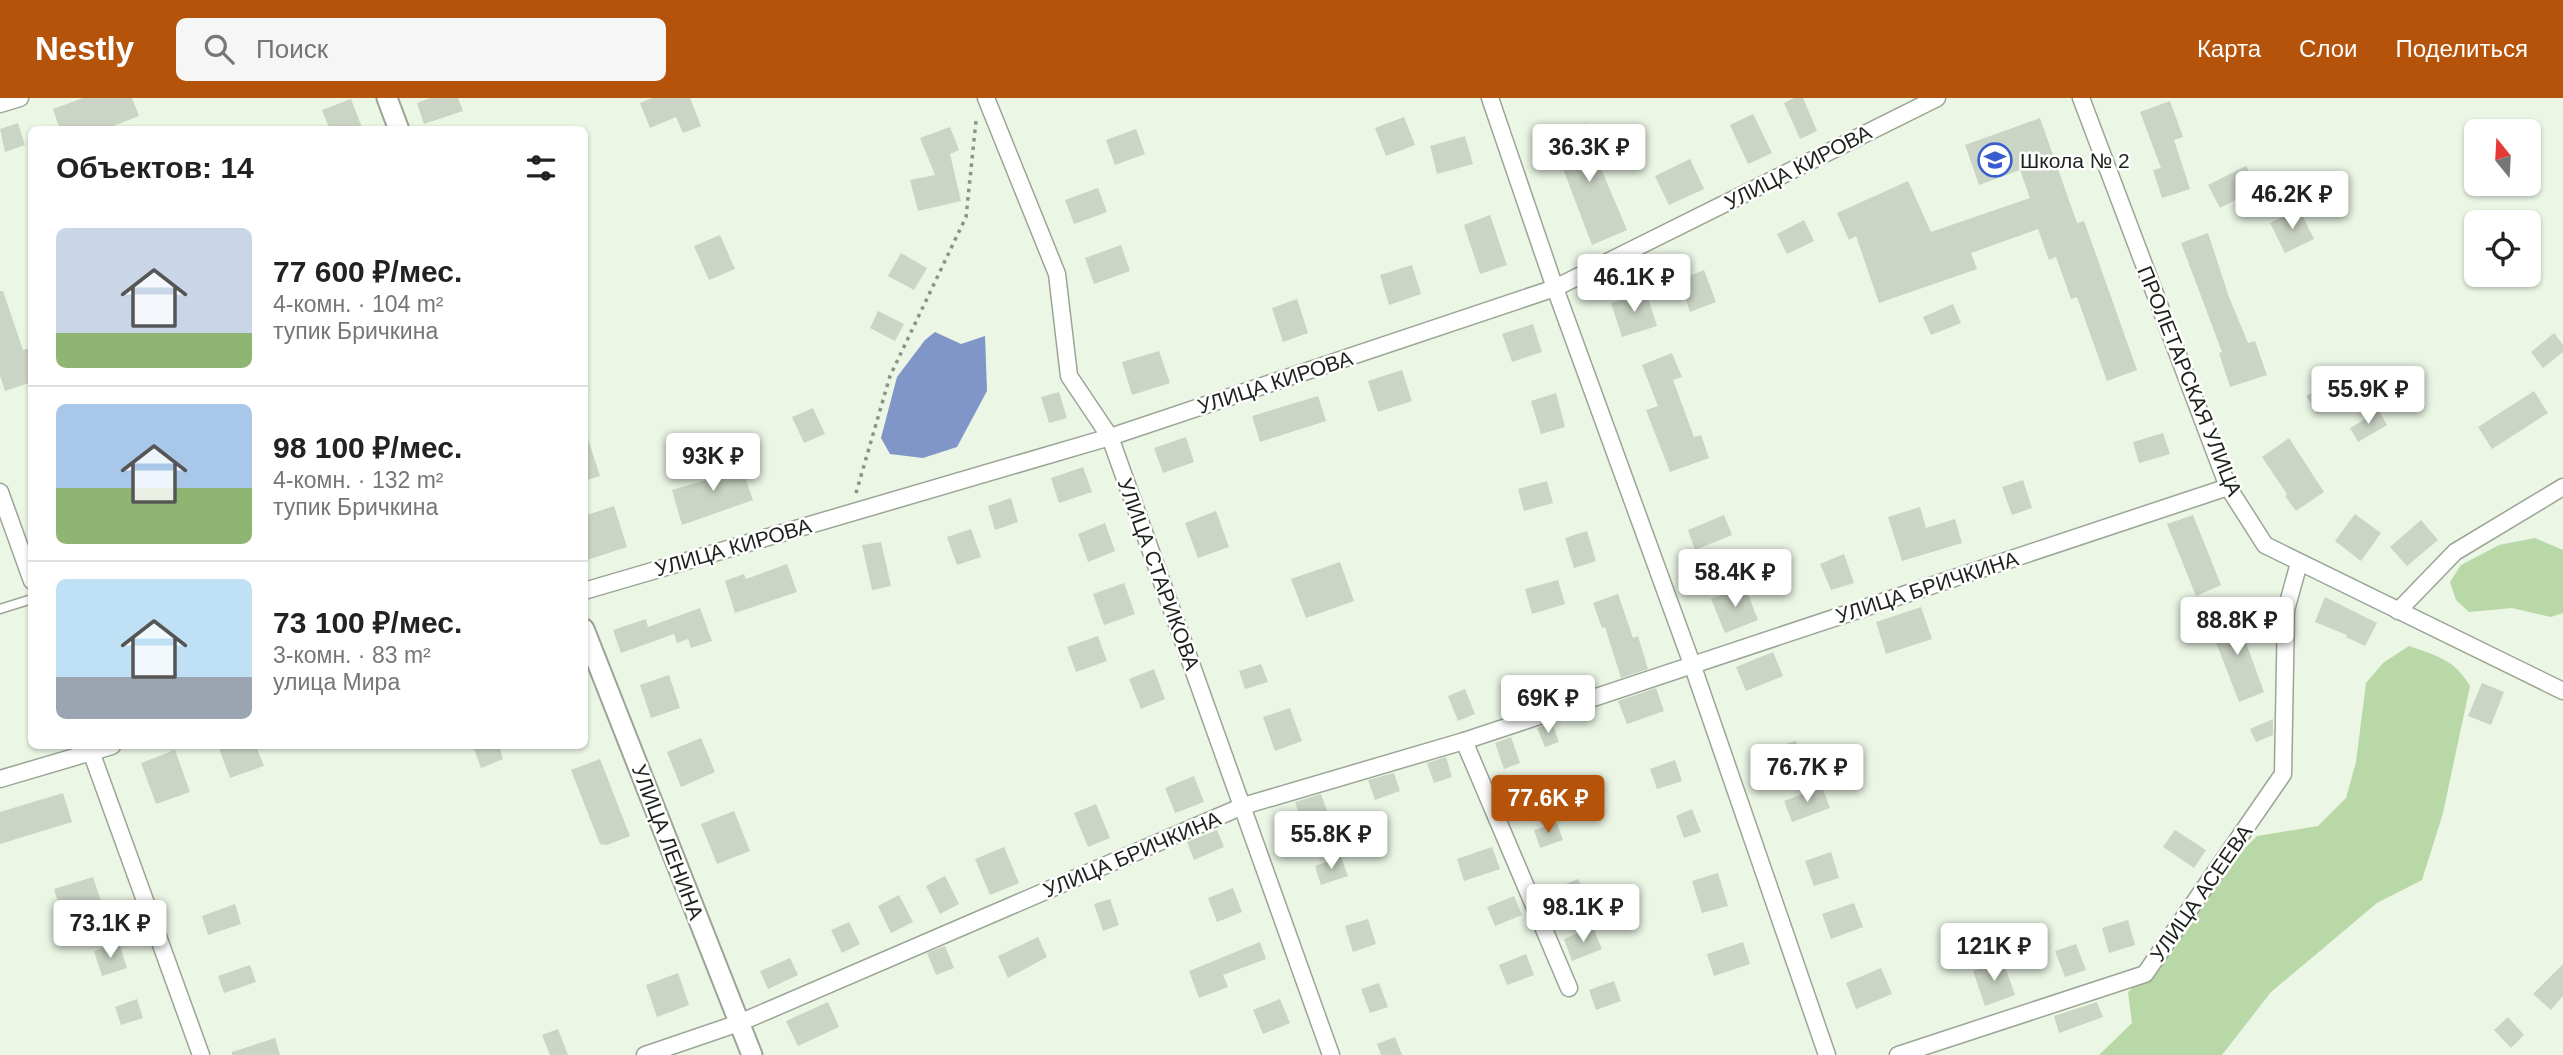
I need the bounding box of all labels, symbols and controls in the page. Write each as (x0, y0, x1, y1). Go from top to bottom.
search box (176, 18, 666, 81)
text: Nestly (35, 30, 134, 67)
icon: search (200, 30, 238, 68)
text: Поиск (256, 34, 328, 64)
text: Карта (2197, 35, 2261, 62)
text: Слои (2299, 35, 2357, 62)
text: Поделиться (2395, 35, 2528, 62)
north arrow (2464, 119, 2541, 196)
map controls (2464, 119, 2541, 287)
street label: УЛИЦА КИРОВА (1721, 120, 1875, 214)
pin: 36.3K ₽ (1524, 125, 1654, 184)
text: 36.3K ₽ (1548, 134, 1630, 160)
school or university icon: Школа № 2 (1976, 141, 2014, 179)
icon: filters (522, 149, 560, 187)
place label: Школа № 2 (2020, 149, 2130, 172)
text: Объектов: 14 (56, 151, 254, 184)
pin: 46.2K ₽ (2227, 172, 2357, 231)
text: 46.2K ₽ (2251, 181, 2333, 207)
button: locate (2464, 210, 2541, 287)
pin: 46.1K ₽ (1569, 254, 1699, 314)
text: 77 600 ₽/мес. (273, 255, 462, 288)
icon: home (112, 256, 196, 340)
street label: ПРОЛЕТАРСКАЯ УЛИЦА (2133, 263, 2247, 499)
text: 46.1K ₽ (1593, 264, 1675, 290)
text: 4-комн. · 104 m² (273, 291, 444, 317)
text: тупик Бричкина (273, 318, 438, 344)
street label: УЛИЦА КИРОВА (1195, 346, 1355, 418)
pin: 55.9K ₽ (2303, 366, 2433, 426)
text: 55.9K ₽ (2327, 376, 2409, 402)
text: 98 100 ₽/мес. (273, 431, 462, 464)
icon: home (112, 432, 196, 516)
pin: 93K ₽ (664, 434, 762, 493)
text: 93K ₽ (682, 443, 744, 469)
text: 4-комн. · 132 m² (273, 467, 444, 493)
street label: УЛИЦА СТАРИКОВА (1114, 475, 1204, 673)
text: тупик Бричкина (273, 494, 438, 520)
street label: УЛИЦА КИРОВА (652, 514, 814, 580)
street label: УЛИЦА БРИЧКИНА (1833, 547, 2021, 627)
pin: 58.4K ₽ (1670, 550, 1800, 609)
text: 58.4K ₽ (1694, 559, 1776, 585)
pin: 88.8K ₽ (2172, 598, 2302, 657)
text: 73 100 ₽/мес. (273, 606, 462, 639)
icon: home (112, 607, 196, 691)
text: 88.8K ₽ (2196, 607, 2278, 633)
text: 3-комн. · 83 m² (273, 642, 431, 668)
text: улица Мира (273, 669, 400, 695)
pin: 69K ₽ (1499, 676, 1597, 735)
text: 69K ₽ (1517, 685, 1579, 711)
pin: 76.7K ₽ (1742, 744, 1872, 804)
text: 76.7K ₽ (1766, 754, 1848, 780)
street label: УЛИЦА ЛЕНИНА (628, 761, 708, 923)
pin: 77.6K ₽ (1483, 776, 1613, 835)
text: 77.6K ₽ (1507, 785, 1589, 811)
street label: УЛИЦА БРИЧКИНА (1040, 806, 1224, 902)
pin: 55.8K ₽ (1266, 812, 1396, 871)
street label: УЛИЦА АСЕЕВА (2145, 820, 2257, 966)
text: 55.8K ₽ (1290, 821, 1372, 847)
pin: 98.1K ₽ (1518, 884, 1648, 944)
text: 98.1K ₽ (1542, 894, 1624, 920)
pin: 73.1K ₽ (45, 900, 175, 960)
text: 73.1K ₽ (69, 910, 151, 936)
pin: 121K ₽ (1937, 924, 2051, 983)
text: 121K ₽ (1957, 933, 2031, 959)

